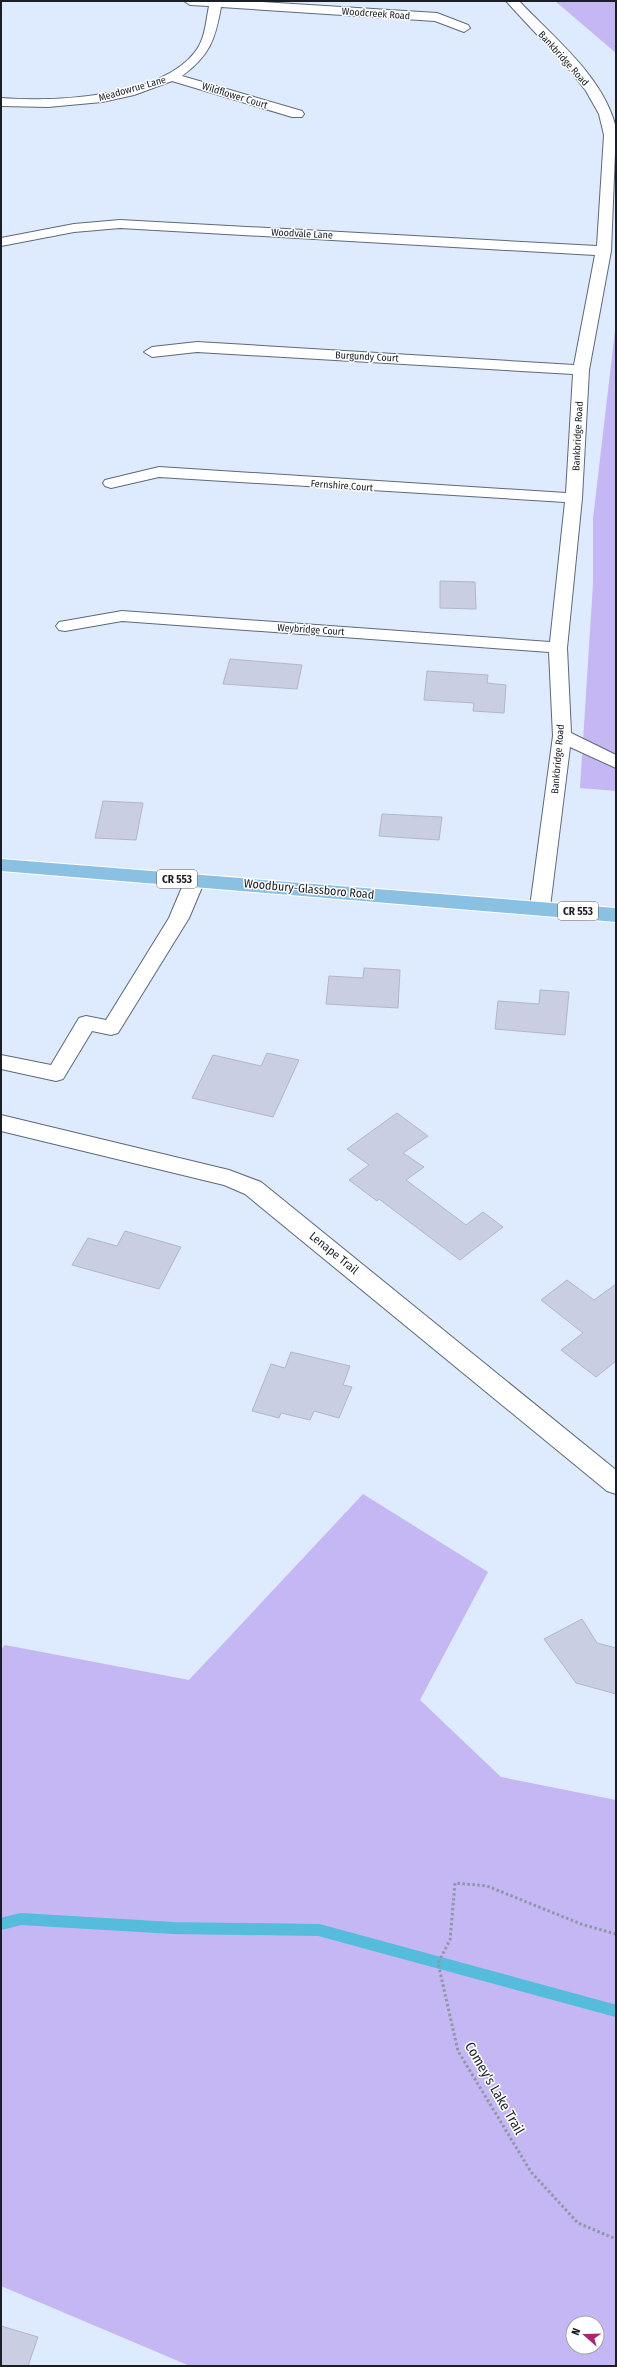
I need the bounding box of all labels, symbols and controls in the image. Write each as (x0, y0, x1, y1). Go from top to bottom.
street label: Woodcreek Road (341, 6, 410, 22)
street label: Bankbridge Road (536, 29, 591, 89)
street label: Meadowrue Lane (97, 74, 167, 104)
street label: Wildflower Court (200, 80, 270, 112)
street label: Woodvale Lane (271, 226, 333, 242)
street label: Burgundy Court (335, 349, 400, 365)
street label: Bankbridge Road (570, 401, 586, 471)
street label: Fernshire Court (310, 478, 374, 494)
street label: Weybridge Court (277, 622, 346, 638)
street label: Bankbridge Road (549, 724, 567, 794)
road number: CR 553 (157, 870, 197, 888)
street label: Woodbury-Glassboro Road (243, 876, 375, 902)
road number: CR 553 (558, 902, 598, 920)
street label: Lenape Trail (307, 1229, 361, 1277)
street label: Comey's Lake Trail (461, 2039, 528, 2138)
north arrow (565, 2315, 605, 2355)
text: N (569, 2326, 583, 2337)

